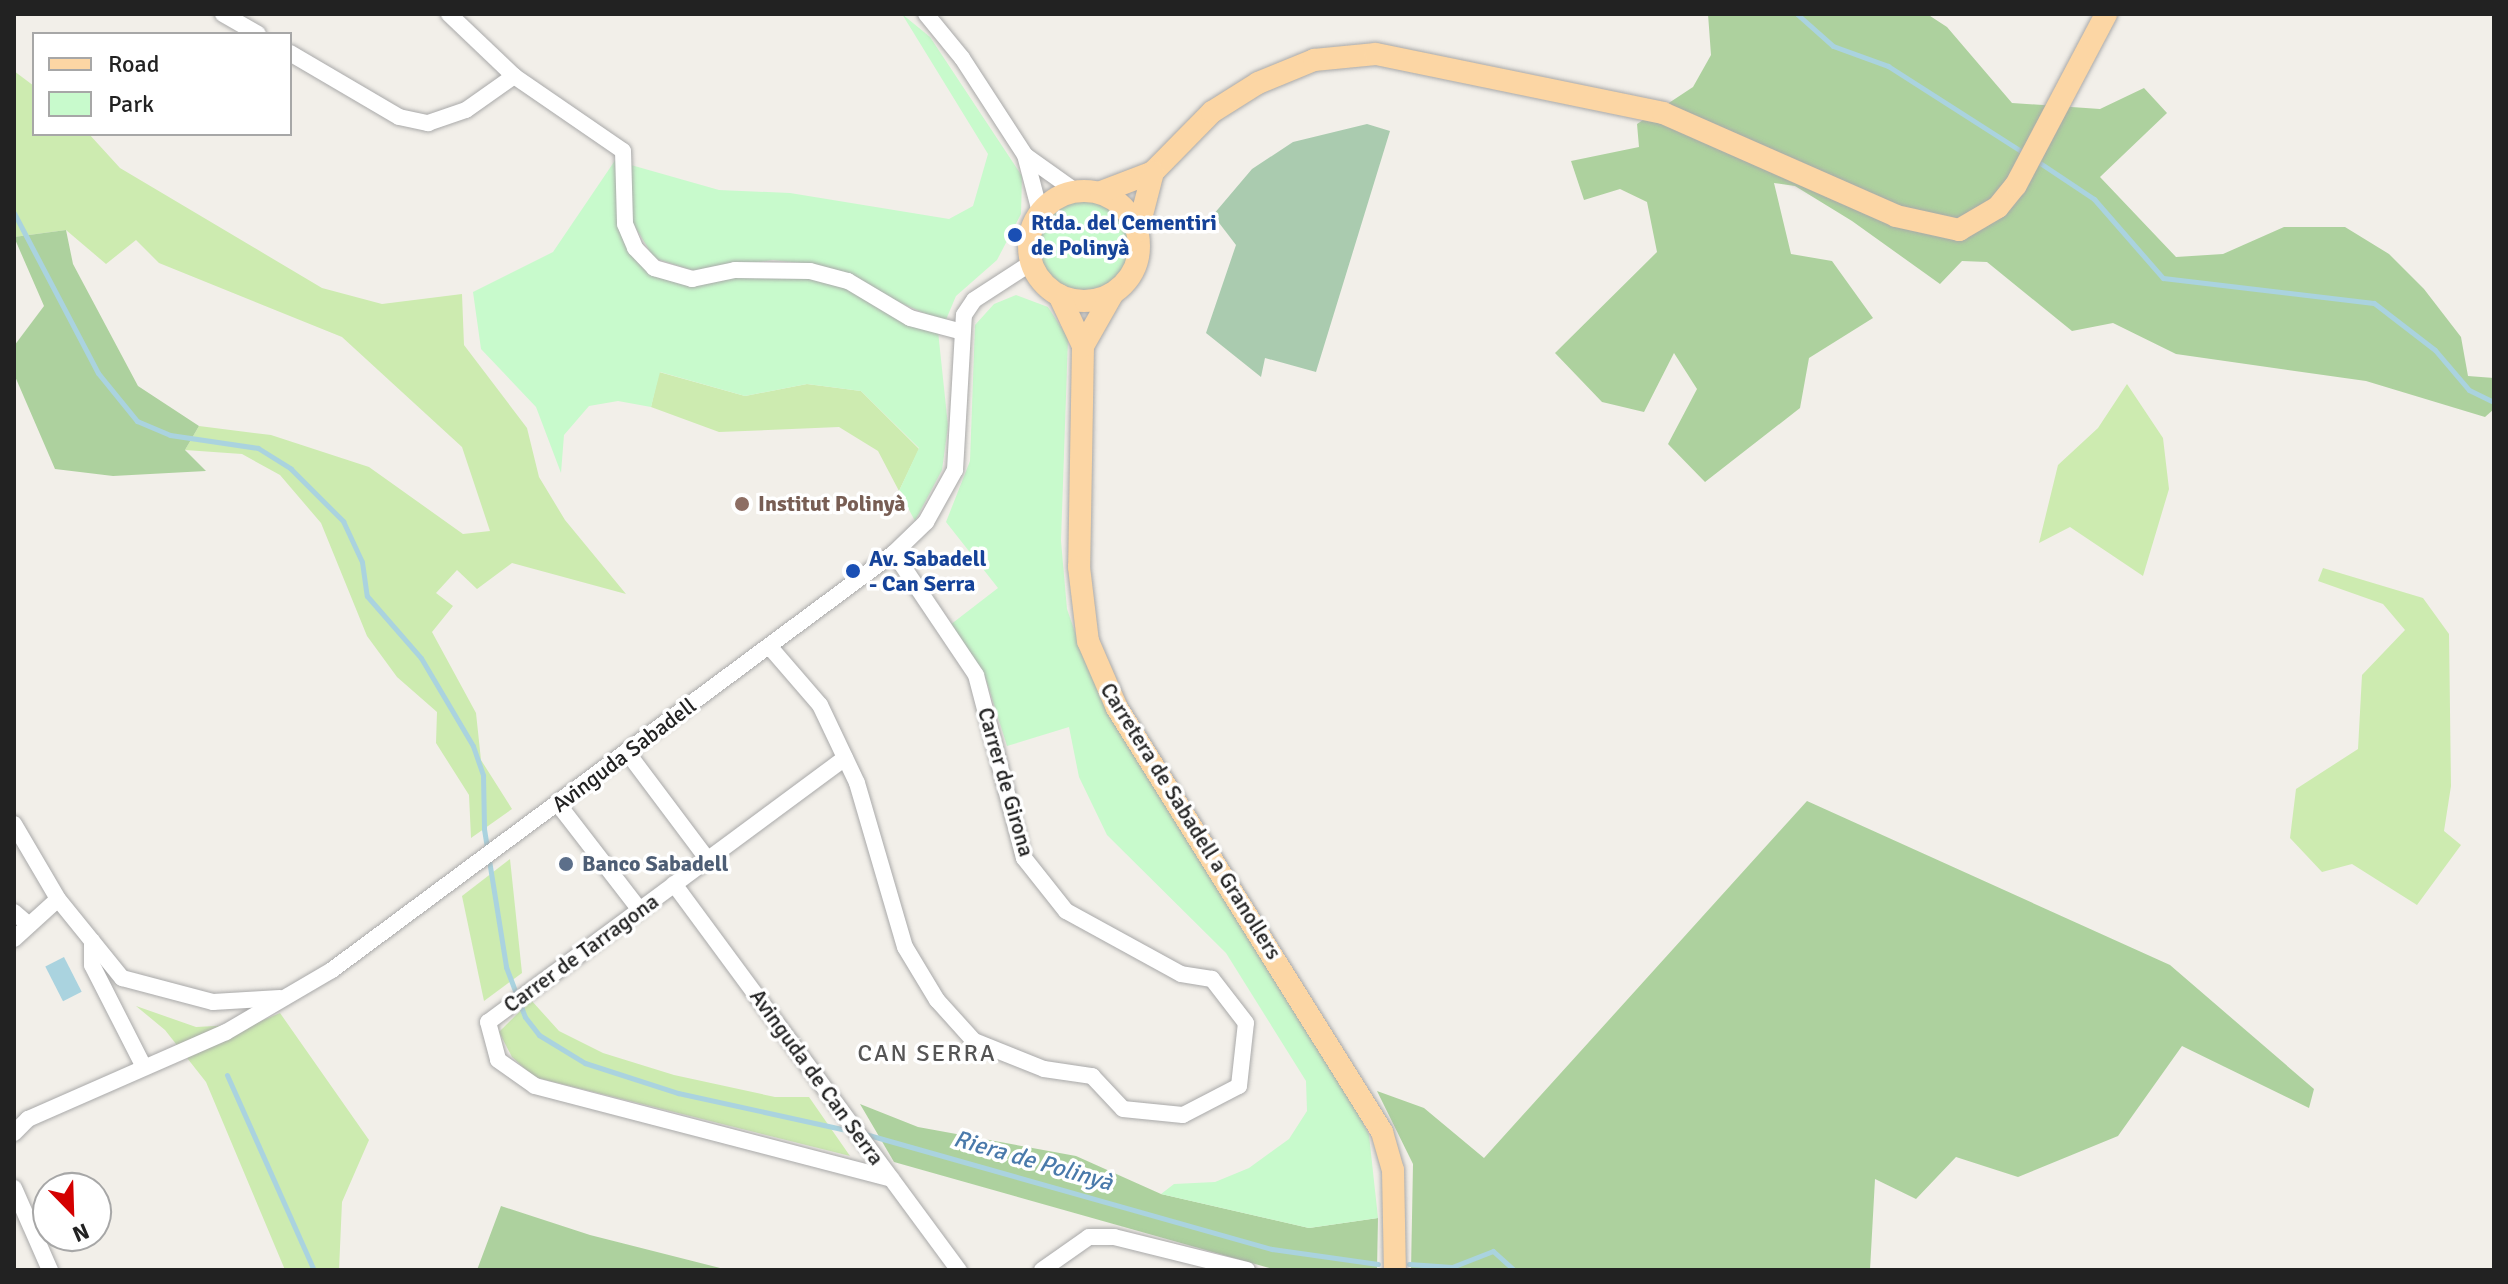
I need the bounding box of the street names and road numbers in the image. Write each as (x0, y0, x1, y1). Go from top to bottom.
street label: Carretera de Sabadell a Granollers (1095, 678, 1287, 964)
street label: Avinguda Sabadell (547, 692, 701, 818)
street label: Carrer de Girona (972, 704, 1040, 860)
street label: Carrer de Tarragona (498, 888, 664, 1018)
street label: Avinguda de Can Serra (744, 984, 890, 1170)

